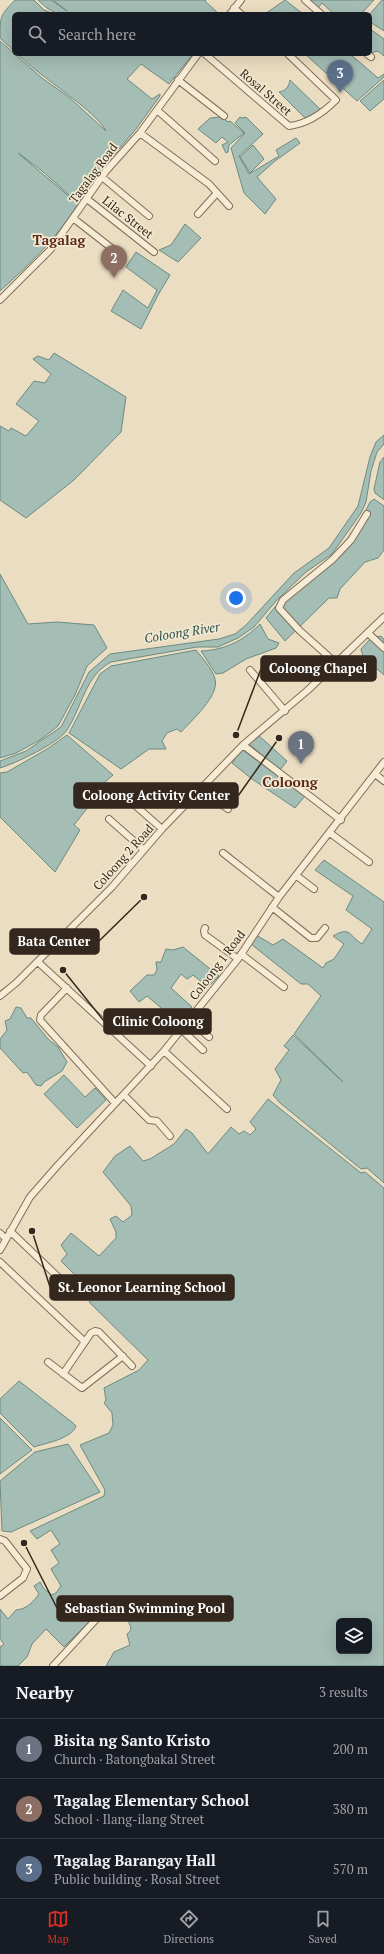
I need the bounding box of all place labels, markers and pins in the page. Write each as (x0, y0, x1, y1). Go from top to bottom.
pin: 3 (327, 60, 353, 93)
pin: 2 (101, 245, 127, 278)
callout: Coloong Chapel (261, 656, 376, 681)
pin: 1 (288, 731, 314, 764)
callout: Coloong Activity Center (74, 783, 238, 808)
callout: Bata Center (10, 929, 99, 954)
callout: Clinic Coloong (104, 1009, 211, 1034)
callout: St. Leonor Learning School (50, 1275, 234, 1300)
callout: Sebastian Swimming Pool (57, 1596, 233, 1621)

